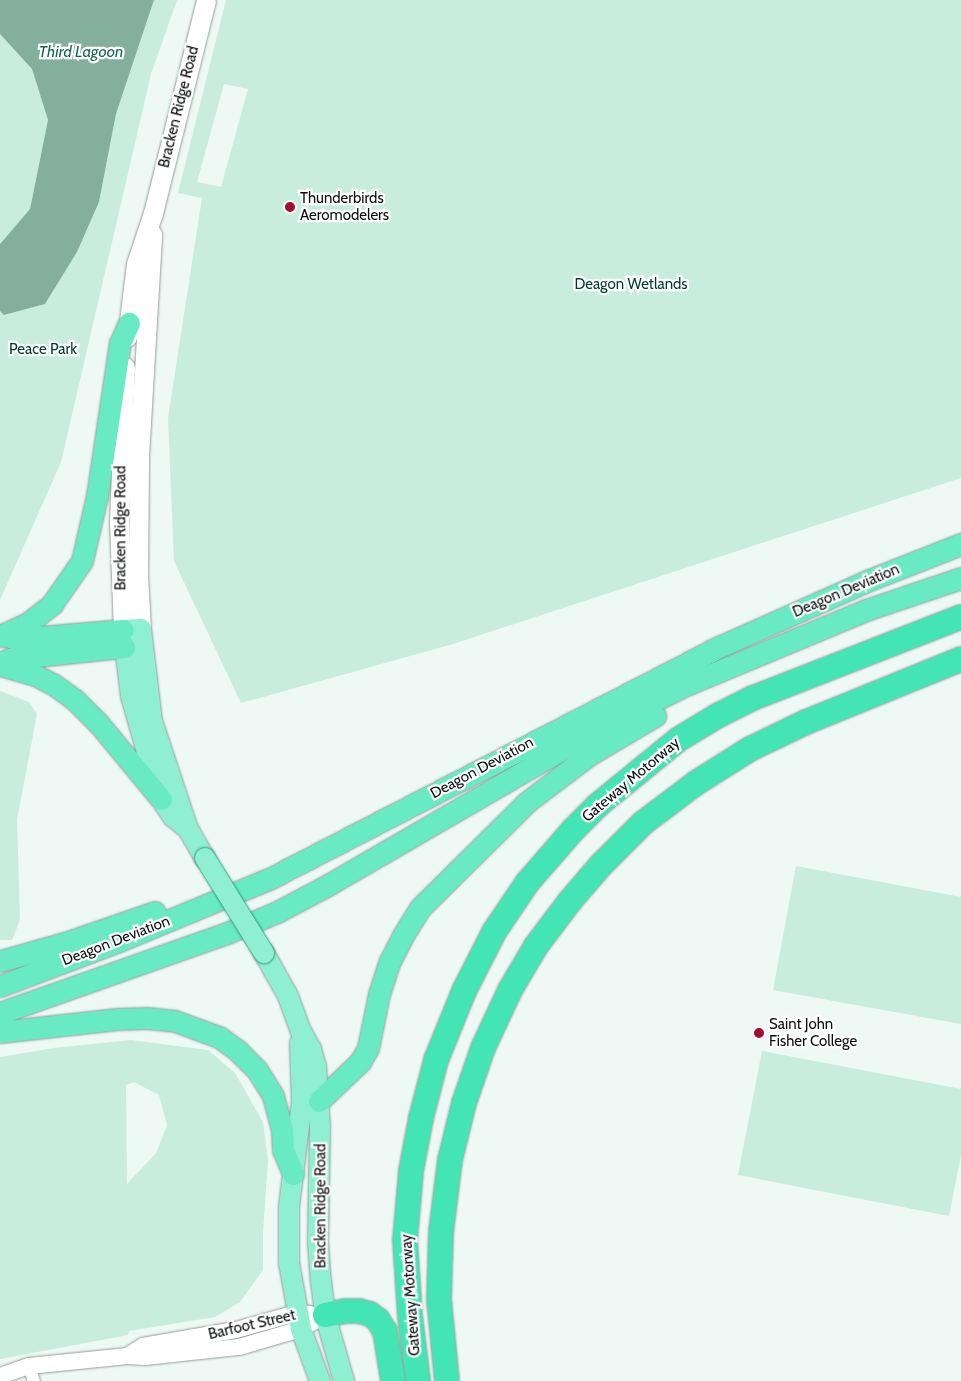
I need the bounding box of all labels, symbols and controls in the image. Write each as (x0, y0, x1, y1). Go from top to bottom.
water label: Third Lagoon (39, 42, 123, 62)
street label: Bracken Ridge Road (155, 44, 203, 170)
place label: Thunderbirds Aeromodelers (300, 189, 389, 224)
marker: Thunderbirds Aeromodelers (284, 201, 296, 213)
park label: Deagon Wetlands (574, 276, 688, 294)
park label: Peace Park (9, 341, 77, 359)
street label: Bracken Ridge Road (112, 466, 130, 590)
street label: Deagon Deviation (790, 560, 902, 622)
street label: Deagon Deviation (427, 733, 537, 803)
street label: Gateway Motorway (579, 734, 683, 826)
street label: Deagon Deviation (60, 912, 172, 970)
place label: Saint John Fisher College (769, 1015, 857, 1050)
marker: Saint John Fisher College (753, 1027, 765, 1039)
street label: Bracken Ridge Road (312, 1144, 330, 1268)
street label: Gateway Motorway (398, 1234, 424, 1356)
street label: Barfoot Street (207, 1306, 297, 1344)

